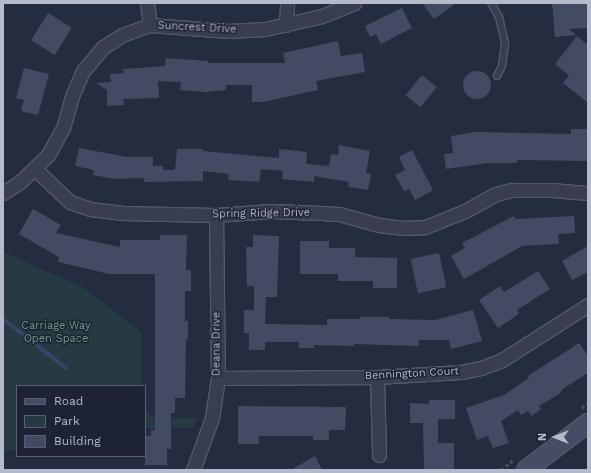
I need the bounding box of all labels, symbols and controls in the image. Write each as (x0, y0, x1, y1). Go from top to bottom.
street label: Suncrest Drive (157, 19, 237, 37)
street label: Spring Ridge Drive (212, 207, 310, 221)
street label: Deana Drive (210, 312, 224, 376)
park label: Carriage Way Open Space (21, 320, 91, 346)
street label: Bennington Court (365, 365, 459, 383)
legend (16, 385, 146, 457)
text: Road (54, 394, 83, 408)
text: Park (54, 414, 80, 428)
north arrow (535, 417, 575, 457)
text: N (536, 433, 549, 441)
text: Building (54, 434, 101, 448)

